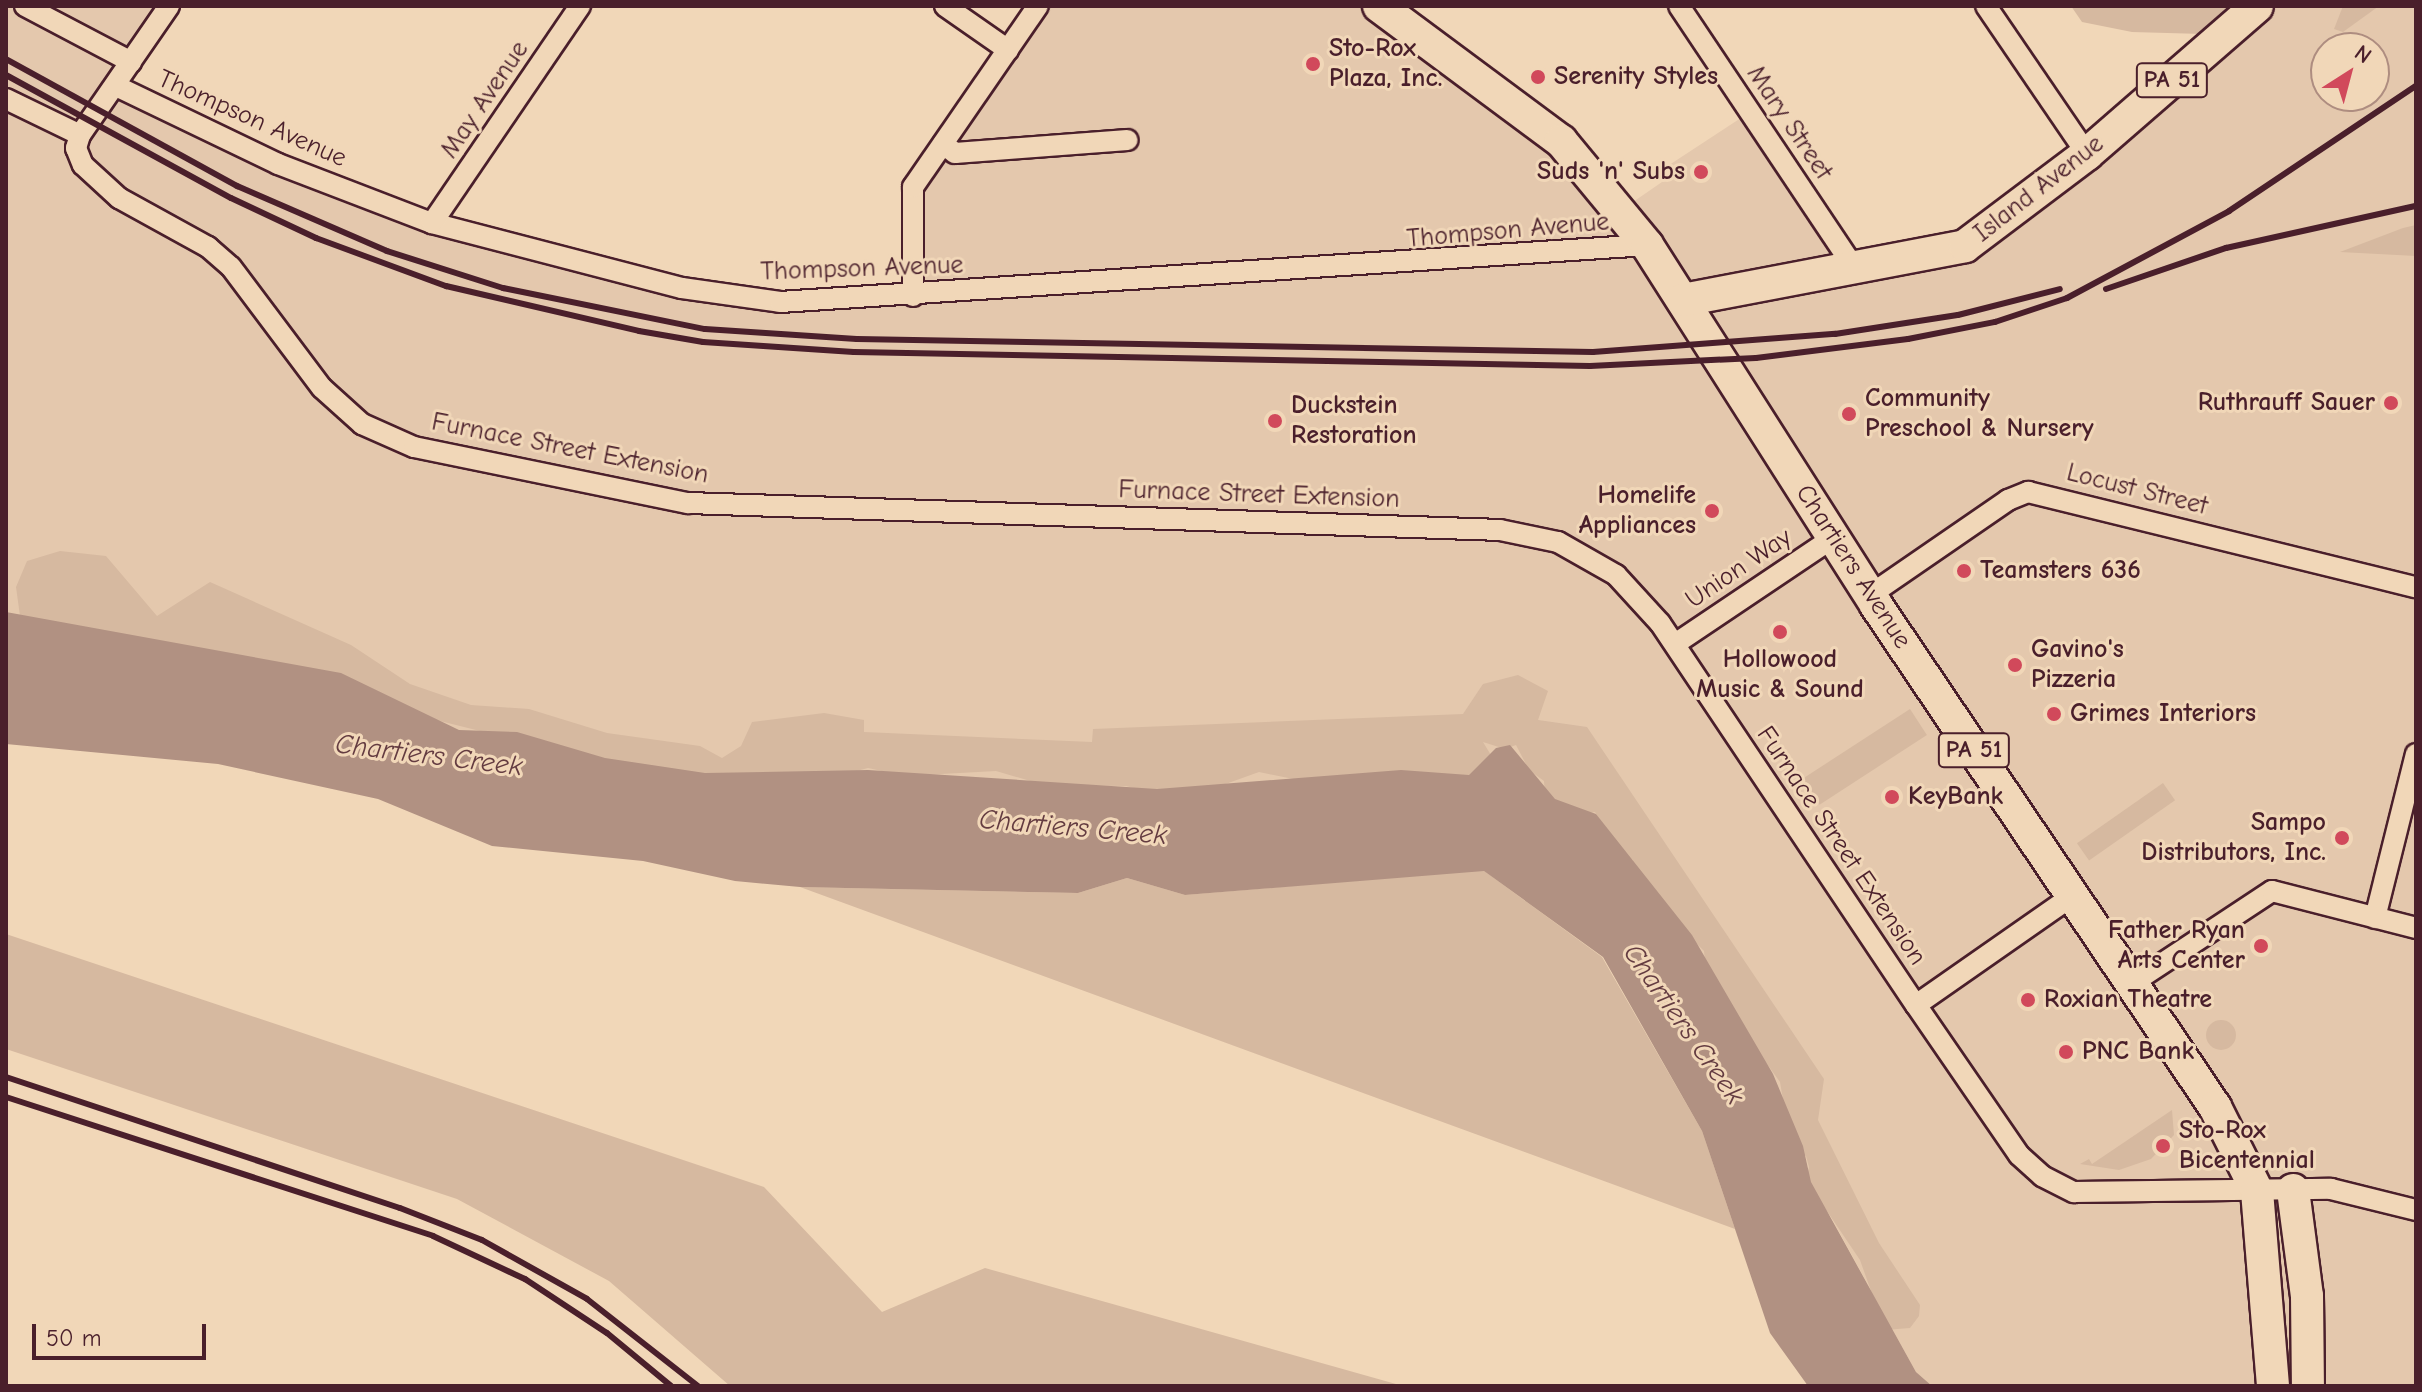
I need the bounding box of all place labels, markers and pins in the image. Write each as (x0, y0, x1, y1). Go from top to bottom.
place label: Sto-Rox Plaza, Inc. (1329, 33, 1442, 94)
marker: Sto-Rox Plaza, Inc. (1304, 55, 1322, 73)
place label: Serenity Styles (1554, 61, 1718, 93)
marker: Serenity Styles (1529, 68, 1547, 86)
place label: Suds 'n' Subs (1537, 156, 1685, 188)
marker: Suds 'n' Subs (1692, 163, 1710, 181)
place label: Community Preschool & Nursery (1865, 383, 2094, 444)
place label: Ruthrauff Sauer (2198, 387, 2375, 419)
place label: Duckstein Restoration (1291, 390, 1417, 452)
marker: Ruthrauff Sauer (2382, 394, 2400, 412)
marker: Community Preschool & Nursery (1840, 405, 1858, 423)
marker: Duckstein Restoration (1266, 412, 1284, 430)
place label: Homelife Appliances (1579, 480, 1696, 542)
marker: Homelife Appliances (1703, 502, 1721, 520)
place label: Teamsters 636 (1980, 555, 2141, 587)
marker: Teamsters 636 (1955, 562, 1973, 580)
marker: Hollowood Music & Sound (1771, 623, 1789, 641)
place label: Gavino's Pizzeria (2031, 634, 2124, 696)
place label: Hollowood Music & Sound (1696, 644, 1864, 706)
marker: Gavino's Pizzeria (2006, 656, 2024, 674)
place label: Grimes Interiors (2070, 698, 2256, 730)
marker: Grimes Interiors (2045, 705, 2063, 723)
place label: KeyBank (1908, 781, 2003, 813)
marker: KeyBank (1883, 788, 1901, 806)
place label: Sampo Distributors, Inc. (2141, 807, 2326, 868)
marker: Sampo Distributors, Inc. (2333, 829, 2351, 847)
place label: Father Ryan Arts Center (2108, 915, 2245, 976)
marker: Father Ryan Arts Center (2252, 937, 2270, 955)
place label: Roxian Theatre (2044, 984, 2212, 1016)
marker: Roxian Theatre (2019, 991, 2037, 1009)
place label: PNC Bank (2082, 1036, 2194, 1068)
marker: PNC Bank (2057, 1043, 2075, 1061)
place label: Sto-Rox Bicentennial (2179, 1115, 2315, 1176)
marker: Sto-Rox Bicentennial (2154, 1137, 2172, 1155)

